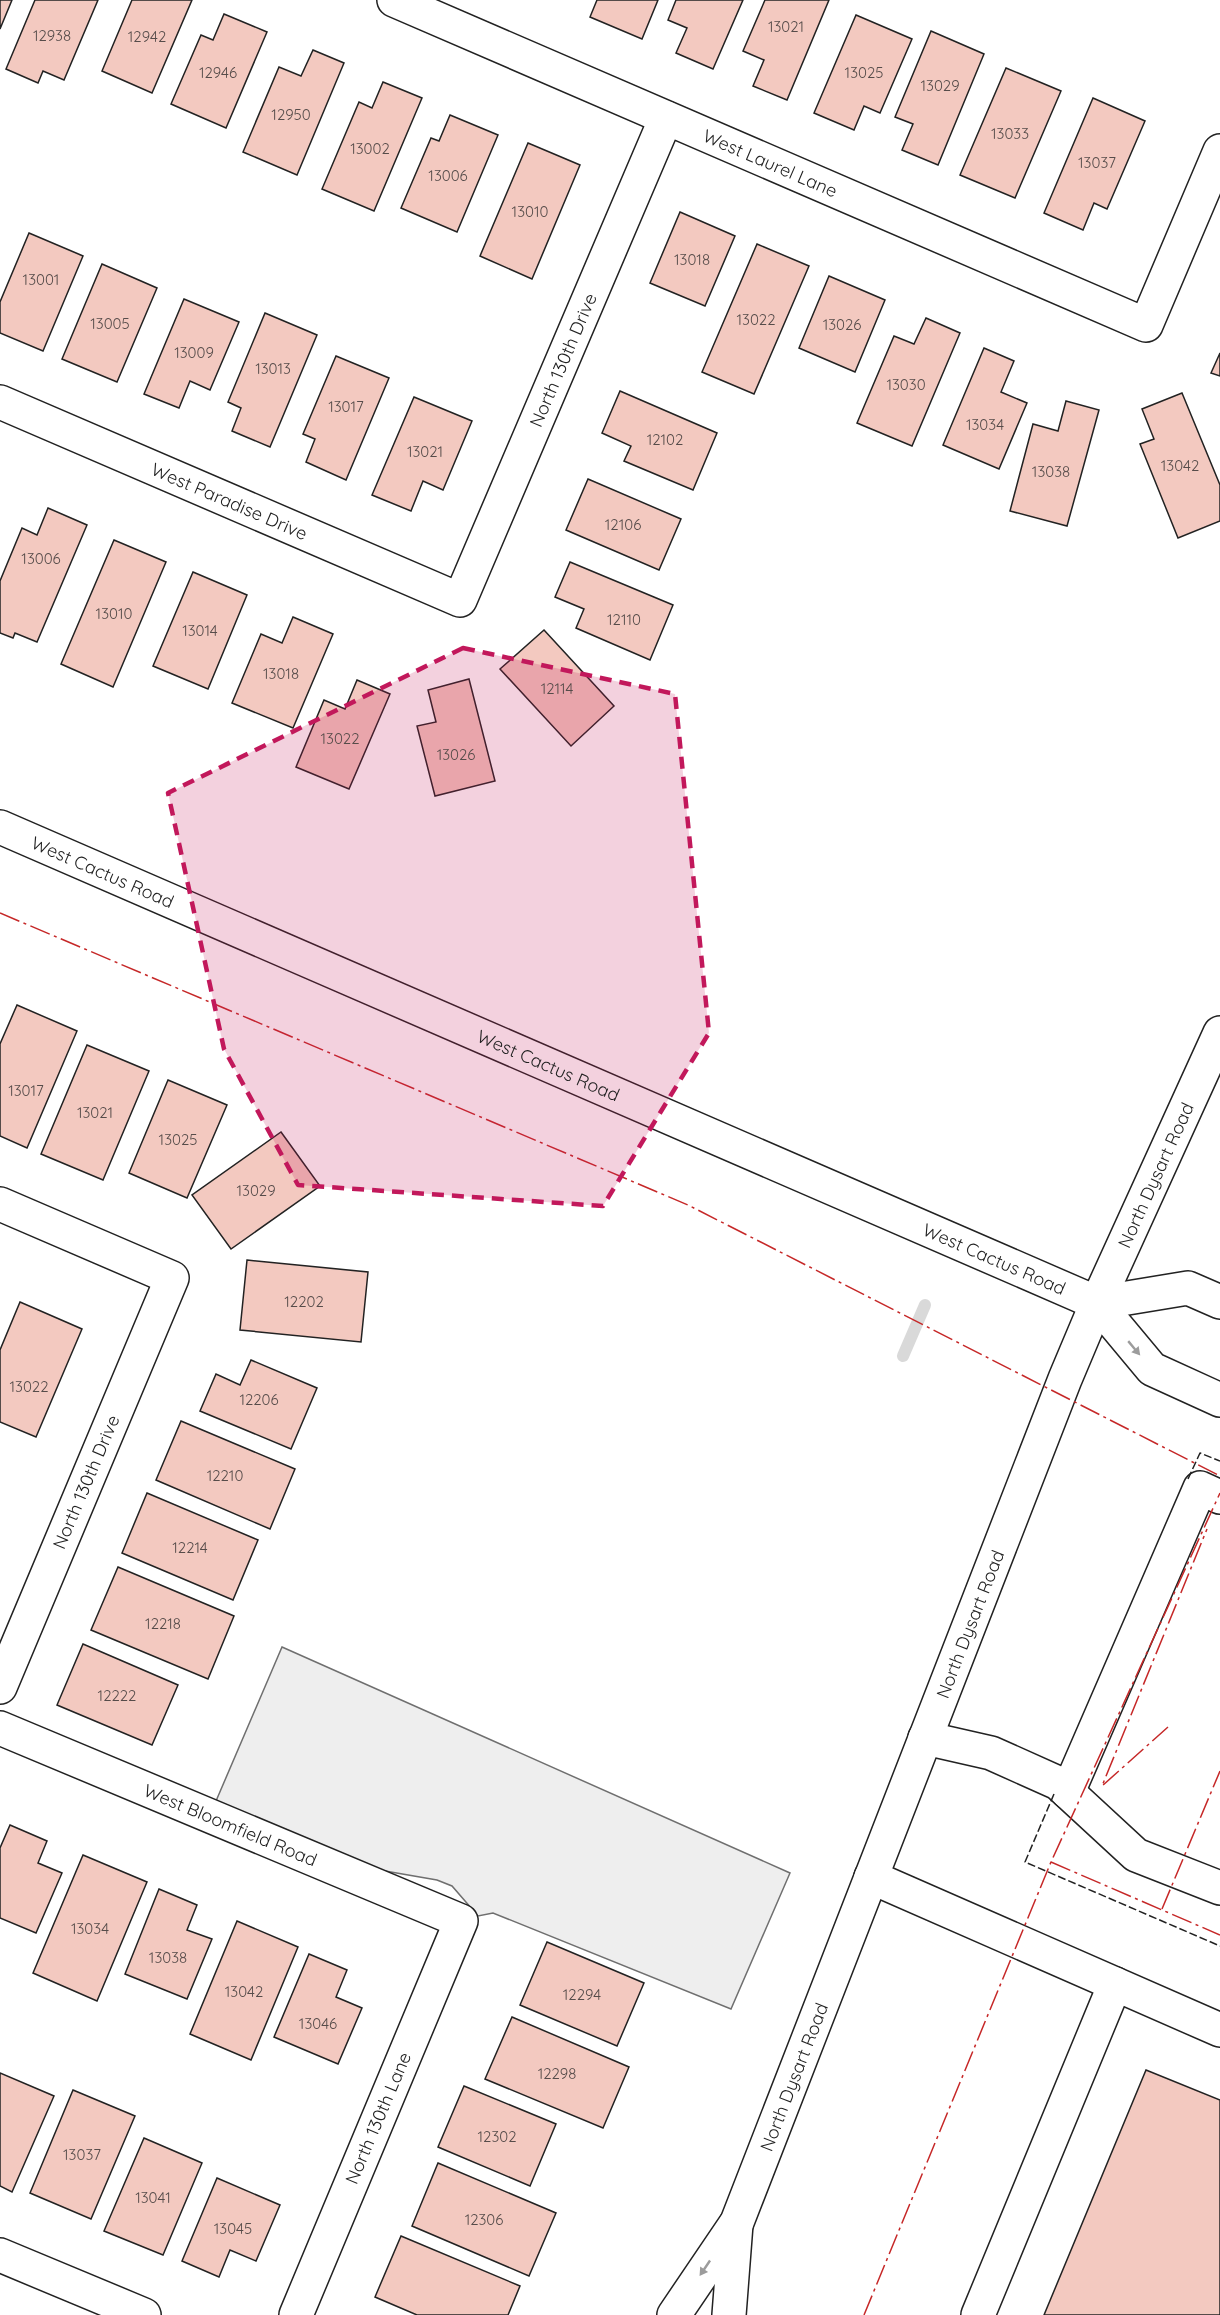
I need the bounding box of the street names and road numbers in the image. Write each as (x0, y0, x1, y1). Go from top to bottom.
street label: West Laurel Lane (700, 123, 841, 202)
street label: North 130th Drive (524, 289, 601, 430)
street label: West Paradise Drive (148, 457, 311, 545)
street label: West Cactus Road (28, 831, 178, 913)
street label: West Cactus Road (474, 1024, 623, 1106)
street label: North Dysart Road (1112, 1099, 1198, 1251)
street label: West Cactus Road (920, 1217, 1069, 1300)
street label: North 130th Drive (47, 1411, 125, 1553)
street label: North Dysart Road (930, 1546, 1009, 1702)
street label: West Bloomfield Road (141, 1778, 321, 1871)
street label: North Dysart Road (754, 1999, 833, 2154)
street label: North 130th Lane (340, 2048, 416, 2188)

